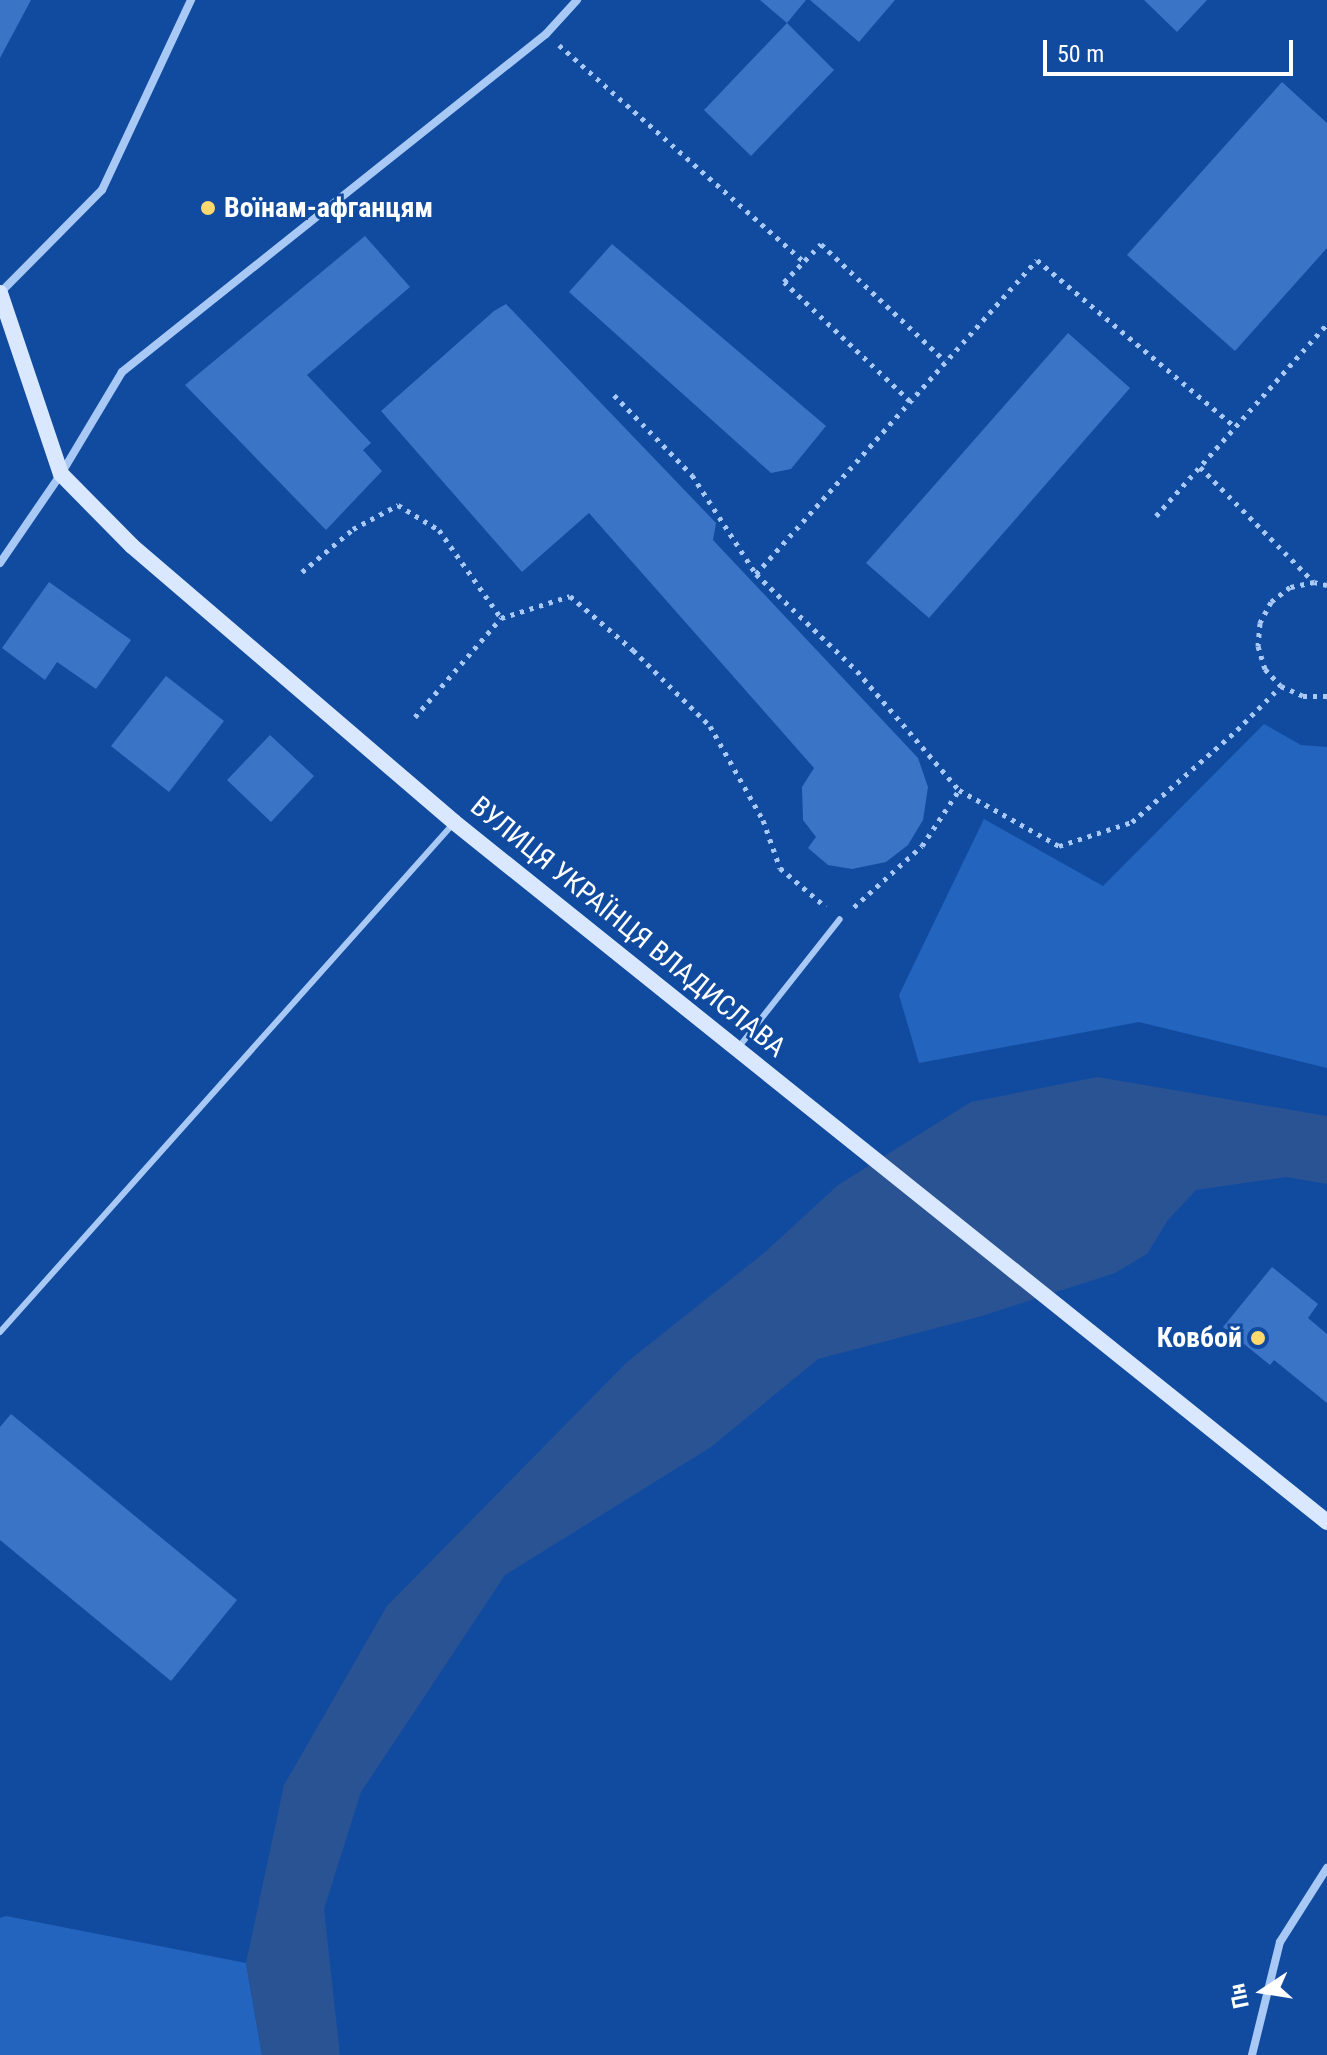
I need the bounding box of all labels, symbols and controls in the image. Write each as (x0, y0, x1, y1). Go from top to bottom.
scale bar (1047, 24, 1297, 74)
text: 50 m (1057, 40, 1104, 68)
place label: Воїнам-афганцям (224, 191, 433, 225)
marker: Воїнам-афганцям (199, 199, 217, 217)
street label: ВУЛИЦЯ УКРАЇНЦЯ ВЛАДИСЛАВА (464, 789, 792, 1065)
place label: Ковбой (1157, 1321, 1242, 1355)
marker: Ковбой (1249, 1329, 1267, 1347)
north arrow (1223, 1951, 1303, 2031)
text: Пн (1224, 1982, 1254, 2011)

